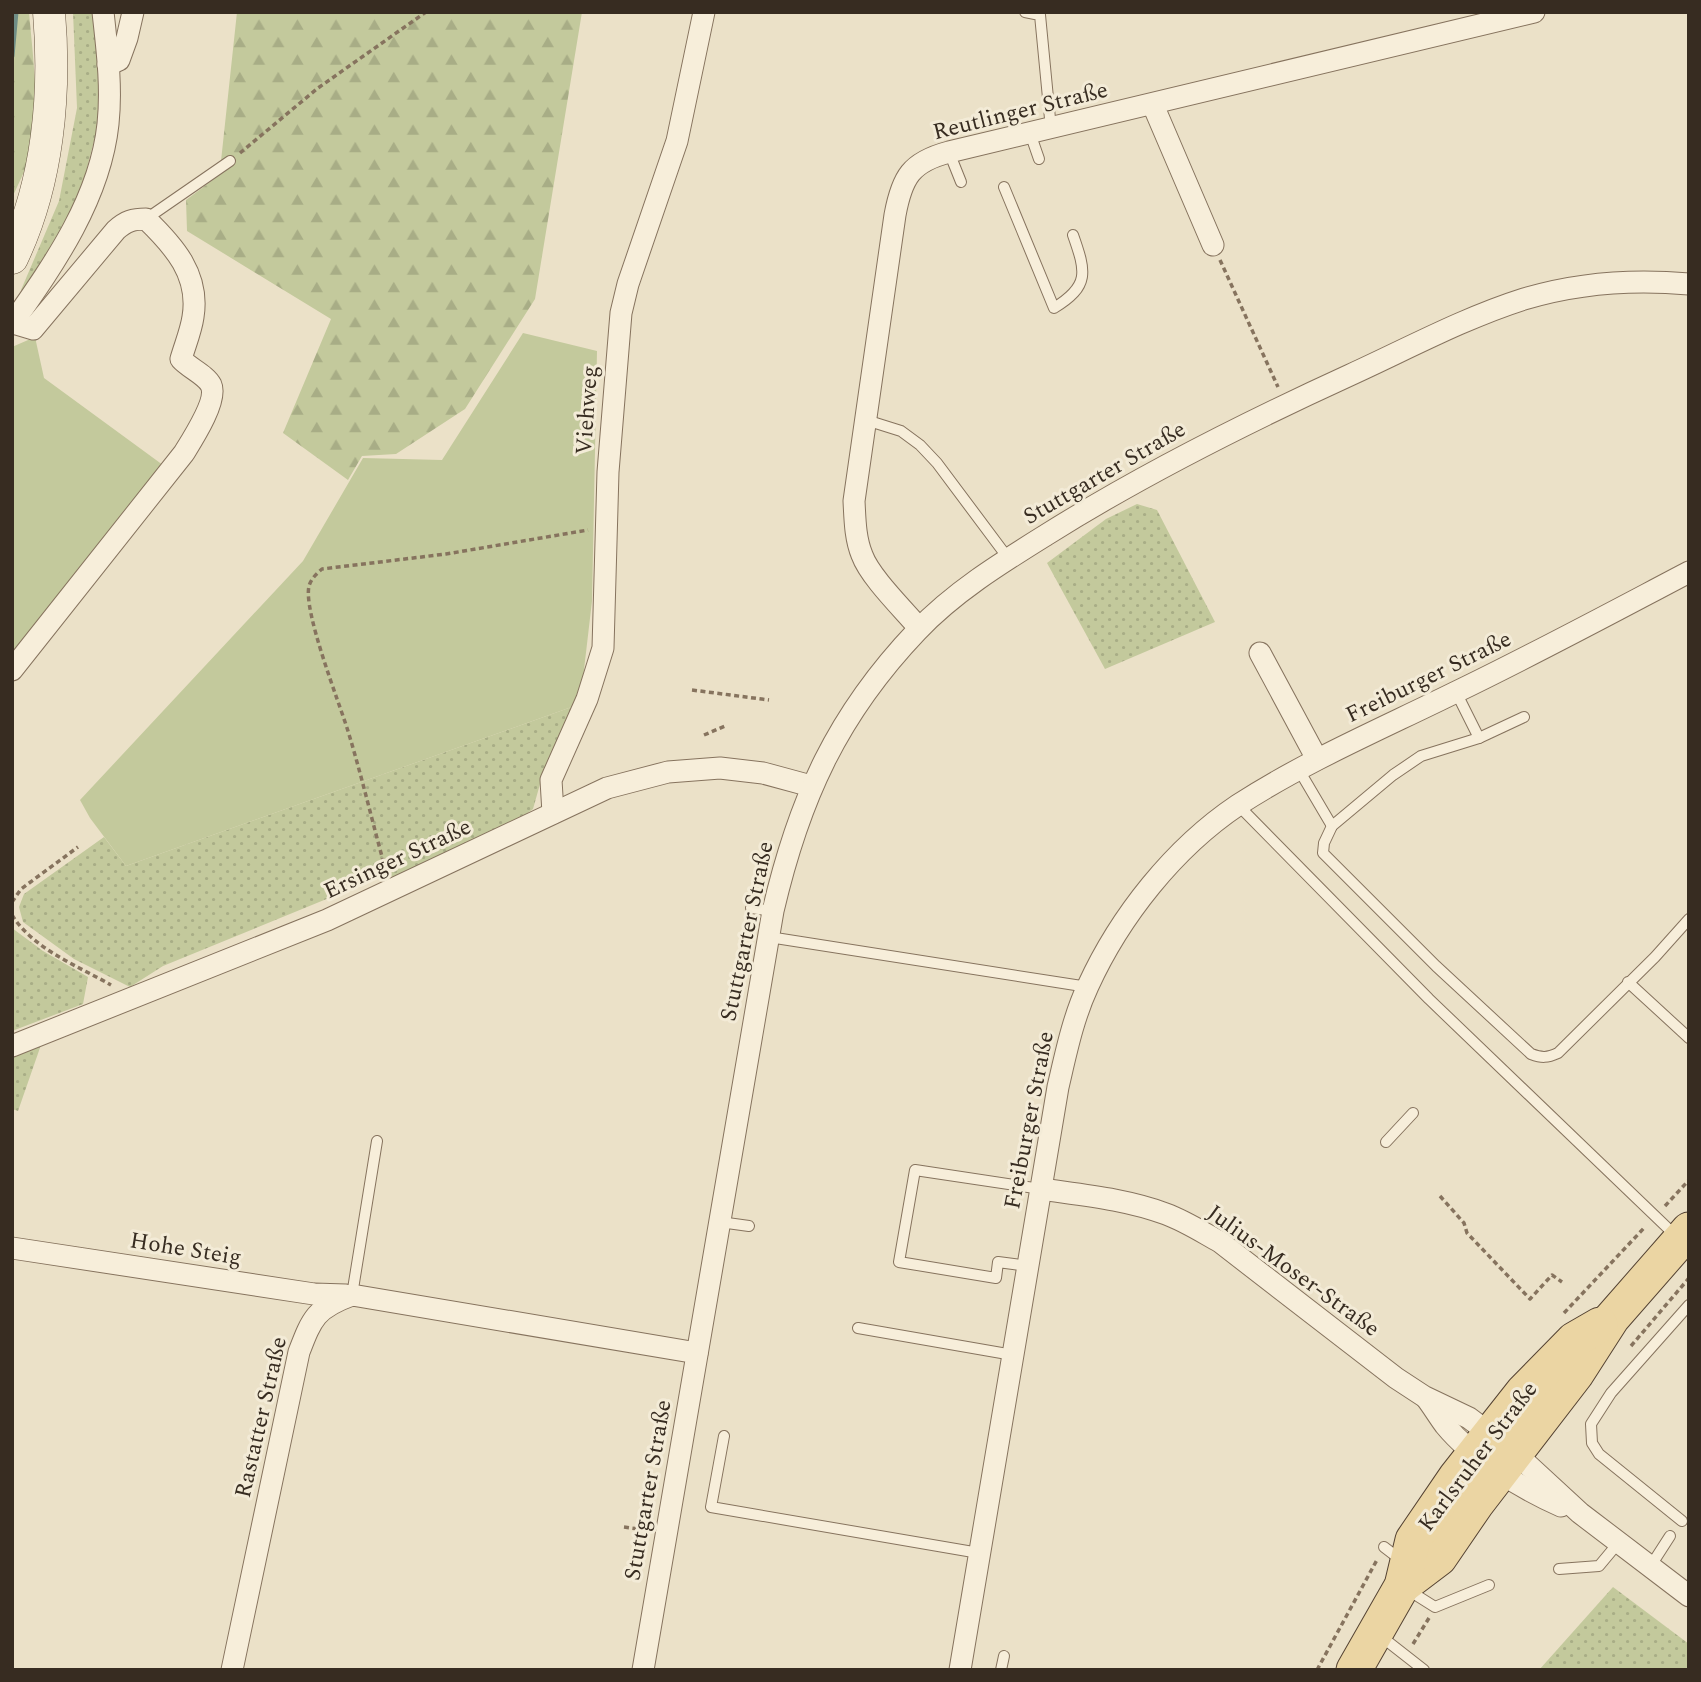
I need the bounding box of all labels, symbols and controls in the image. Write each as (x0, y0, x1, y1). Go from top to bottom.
street label: Reutlinger Straße (929, 73, 1112, 150)
street label: Viehweg (567, 364, 608, 456)
street label: Stuttgarter Straße (1017, 412, 1193, 534)
street label: Freiburger Straße (1340, 622, 1517, 733)
street label: Ersinger Straße (318, 810, 477, 909)
street label: Stuttgarter Straße (711, 838, 784, 1024)
street label: Freiburger Straße (995, 1028, 1064, 1212)
street label: Julius-Moser-Straße (1199, 1196, 1387, 1346)
street label: Hohe Steig (127, 1223, 244, 1276)
street label: Rastatter Straße (226, 1333, 297, 1501)
street label: Karlsruher Straße (1410, 1374, 1547, 1540)
street label: Stuttgarter Straße (615, 1397, 682, 1583)

